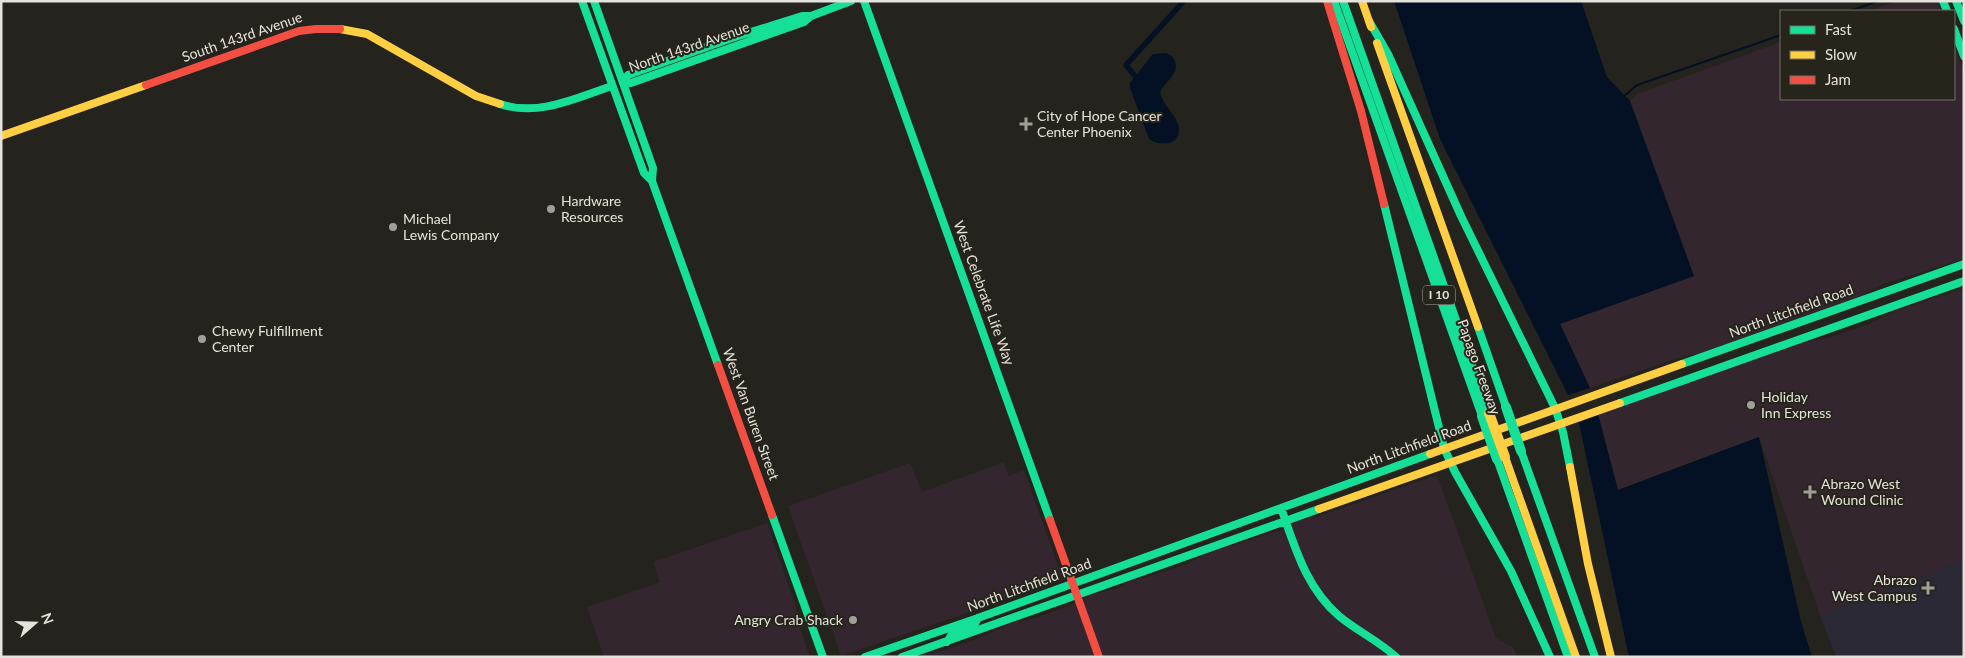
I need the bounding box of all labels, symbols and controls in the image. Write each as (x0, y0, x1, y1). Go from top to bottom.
street label: South 143rd Avenue (179, 8, 304, 65)
legend (1780, 10, 1955, 100)
street label: North 143rd Avenue (626, 18, 751, 75)
text: Fast (1825, 20, 1852, 38)
text: Slow (1825, 45, 1857, 63)
text: Jam (1825, 70, 1851, 88)
place label: City of Hope Cancer Center Phoenix (1037, 107, 1162, 140)
marker: City of Hope Cancer Center Phoenix (1019, 117, 1033, 131)
place label: Hardware Resources (561, 192, 623, 225)
marker: Hardware Resources (545, 203, 557, 215)
place label: Michael Lewis Company (403, 210, 500, 243)
street label: West Celebrate Life Way (950, 218, 1019, 368)
marker: Michael Lewis Company (387, 221, 399, 233)
street label: North Litchfield Road (1726, 280, 1855, 341)
road number: I 10 (1423, 286, 1455, 304)
street label: Papago Freeway (1454, 317, 1505, 418)
place label: Chewy Fulfillment Center (212, 322, 323, 355)
marker: Chewy Fulfillment Center (196, 333, 208, 345)
street label: West Van Buren Street (720, 346, 783, 482)
place label: Holiday Inn Express (1761, 388, 1831, 421)
marker: Holiday Inn Express (1745, 399, 1757, 411)
street label: North Litchfield Road (1344, 416, 1473, 477)
place label: Abrazo West Wound Clinic (1821, 475, 1904, 508)
marker: Abrazo West Wound Clinic (1803, 485, 1817, 499)
street label: North Litchfield Road (964, 554, 1093, 615)
place label: Abrazo West Campus (1832, 571, 1917, 604)
marker: Abrazo West Campus (1921, 581, 1935, 595)
north arrow (10, 598, 60, 648)
text: N (38, 610, 58, 626)
place label: Angry Crab Shack (734, 611, 844, 628)
marker: Angry Crab Shack (847, 614, 859, 626)

